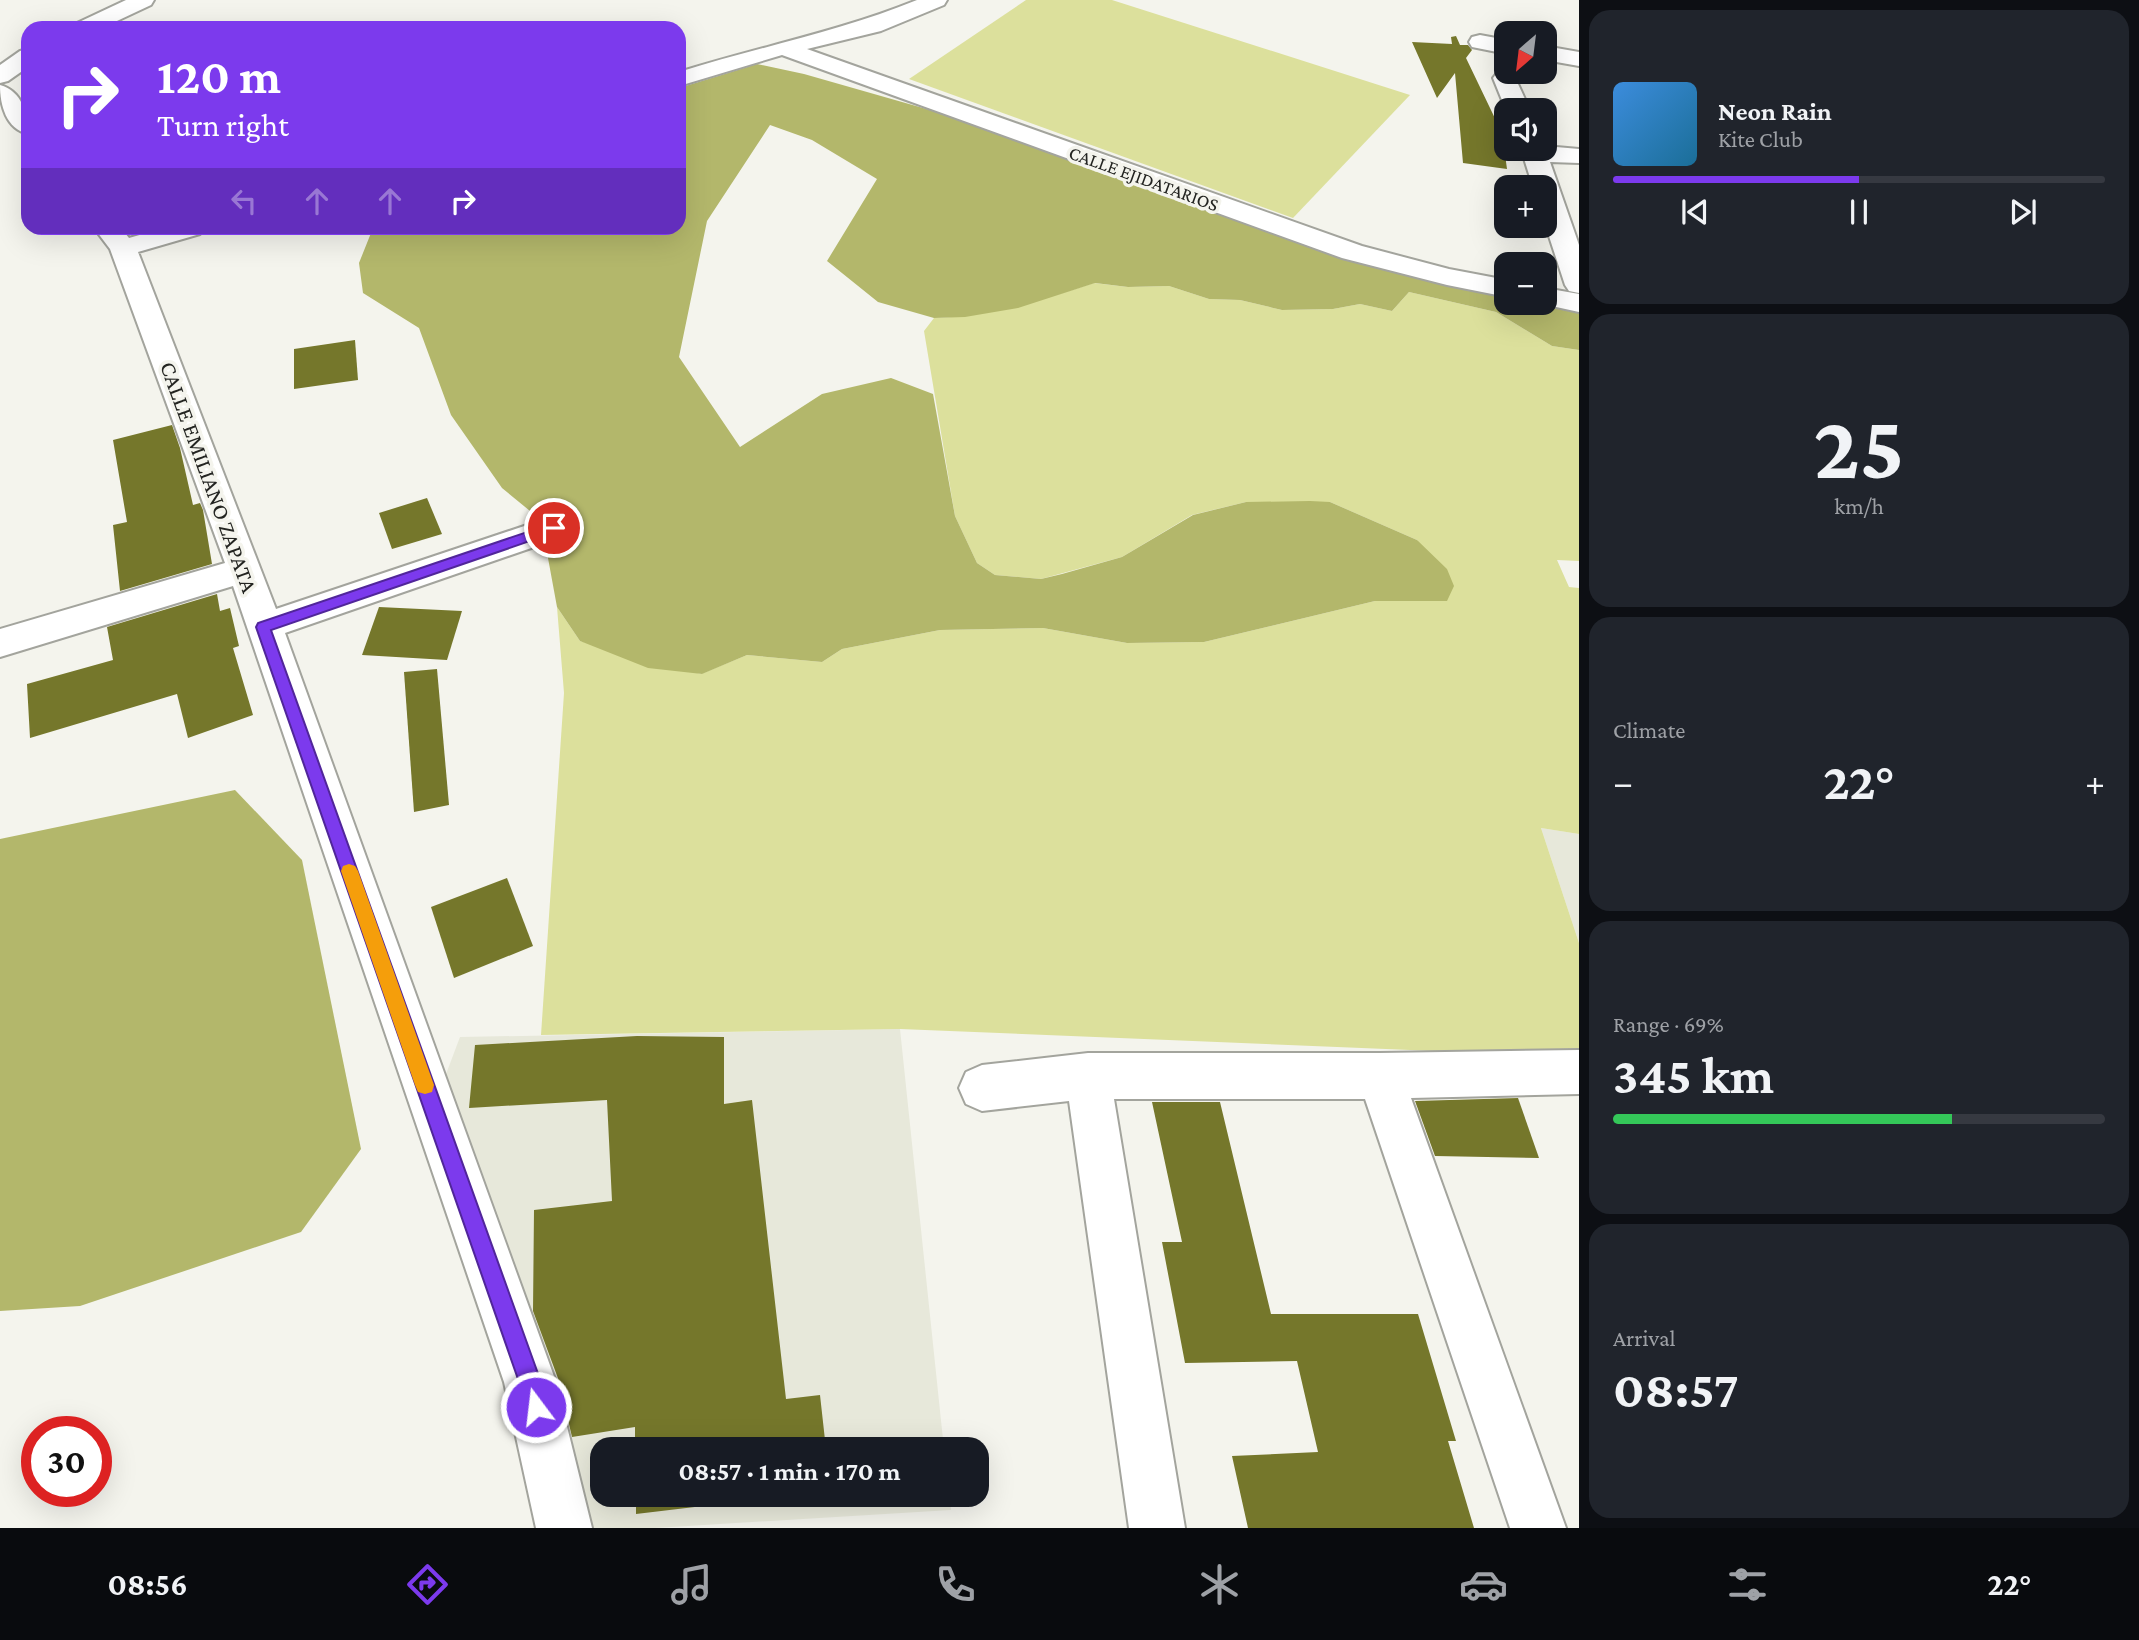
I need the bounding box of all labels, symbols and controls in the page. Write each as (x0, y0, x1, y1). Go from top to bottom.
north arrow (1494, 21, 1558, 84)
map controls (1494, 21, 1557, 315)
icon: right (42, 49, 133, 140)
text: 120 m (157, 49, 281, 104)
text: Neon Rain (1718, 97, 1832, 126)
button: sound (1494, 98, 1557, 161)
text: Turn right (157, 107, 289, 143)
text: Kite Club (1718, 126, 1803, 152)
street label: CALLE EJIDATARIOS (1066, 142, 1222, 215)
button: + (1494, 175, 1557, 238)
icon: left (225, 182, 263, 220)
icon: ahead (298, 182, 336, 220)
icon: ahead (371, 182, 409, 220)
icon: right (444, 182, 482, 220)
icon: previous (1676, 193, 1714, 231)
icon: pause (1840, 193, 1878, 231)
icon: next (2004, 193, 2042, 231)
button: − (1494, 252, 1557, 315)
street label: CALLE EMILIANO ZAPATA (155, 358, 263, 597)
text: 25 (1814, 396, 1905, 498)
text: km/h (1834, 493, 1884, 519)
pin (524, 498, 584, 558)
icon: arrive (535, 509, 573, 547)
text: Climate (1613, 717, 1685, 743)
text: 22° (1823, 752, 1895, 810)
text: − (1613, 761, 1633, 803)
text: + (2085, 761, 2105, 803)
text: Range · 69% (1613, 1011, 1724, 1037)
text: 345 km (1613, 1046, 1774, 1104)
text: Arrival (1613, 1325, 1676, 1351)
text: 08:57 (1613, 1360, 1739, 1418)
position arrow (499, 1370, 573, 1444)
speed limit sign: 30 (21, 1416, 112, 1507)
text: 08:57 · 1 min · 170 m (679, 1457, 900, 1486)
icon: directions (403, 1560, 452, 1609)
icon: music (667, 1560, 716, 1609)
icon: phone (931, 1560, 980, 1609)
icon: climate (1195, 1560, 1244, 1609)
icon: car (1459, 1560, 1508, 1609)
icon: filters (1723, 1560, 1772, 1609)
text: 08:56 (108, 1566, 188, 1602)
text: 22° (1987, 1566, 2031, 1602)

